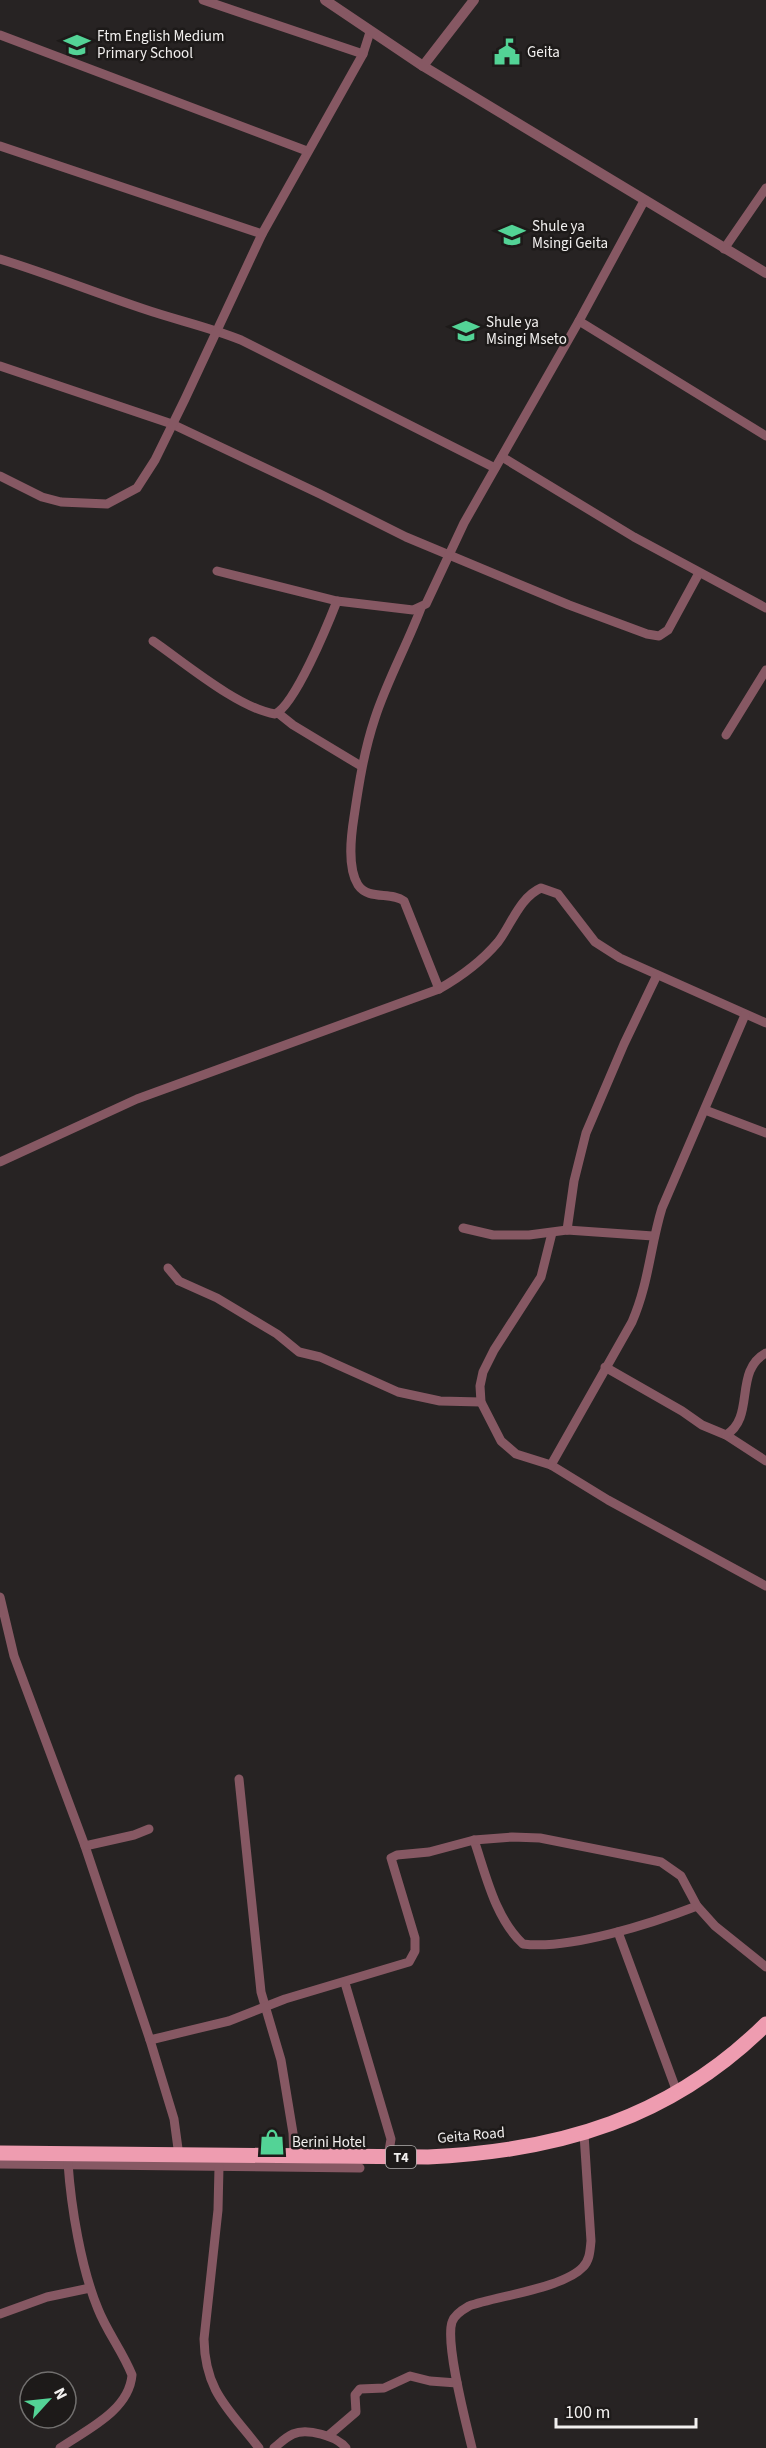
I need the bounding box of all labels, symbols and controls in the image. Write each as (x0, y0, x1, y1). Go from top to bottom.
place label: Ftm English Medium Primary School (97, 26, 224, 64)
school or university icon: Ftm English Medium Primary School (62, 30, 92, 60)
public building icon: Geita (492, 37, 522, 67)
place label: Geita (527, 42, 560, 63)
place label: Shule ya Msingi Geita (532, 216, 608, 254)
school or university icon: Shule ya Msingi Geita (497, 220, 527, 250)
place label: Shule ya Msingi Mseto (486, 312, 567, 350)
school or university icon: Shule ya Msingi Mseto (451, 316, 481, 346)
street label: Geita Road (436, 2122, 506, 2149)
shop icon: Berini Hotel (257, 2127, 287, 2157)
place label: Berini Hotel (292, 2132, 366, 2153)
road number: T4 (386, 2146, 416, 2168)
north arrow (18, 2370, 78, 2430)
text: N (48, 2384, 73, 2403)
scale bar (556, 2391, 696, 2429)
text: 100 m (565, 2400, 610, 2425)

